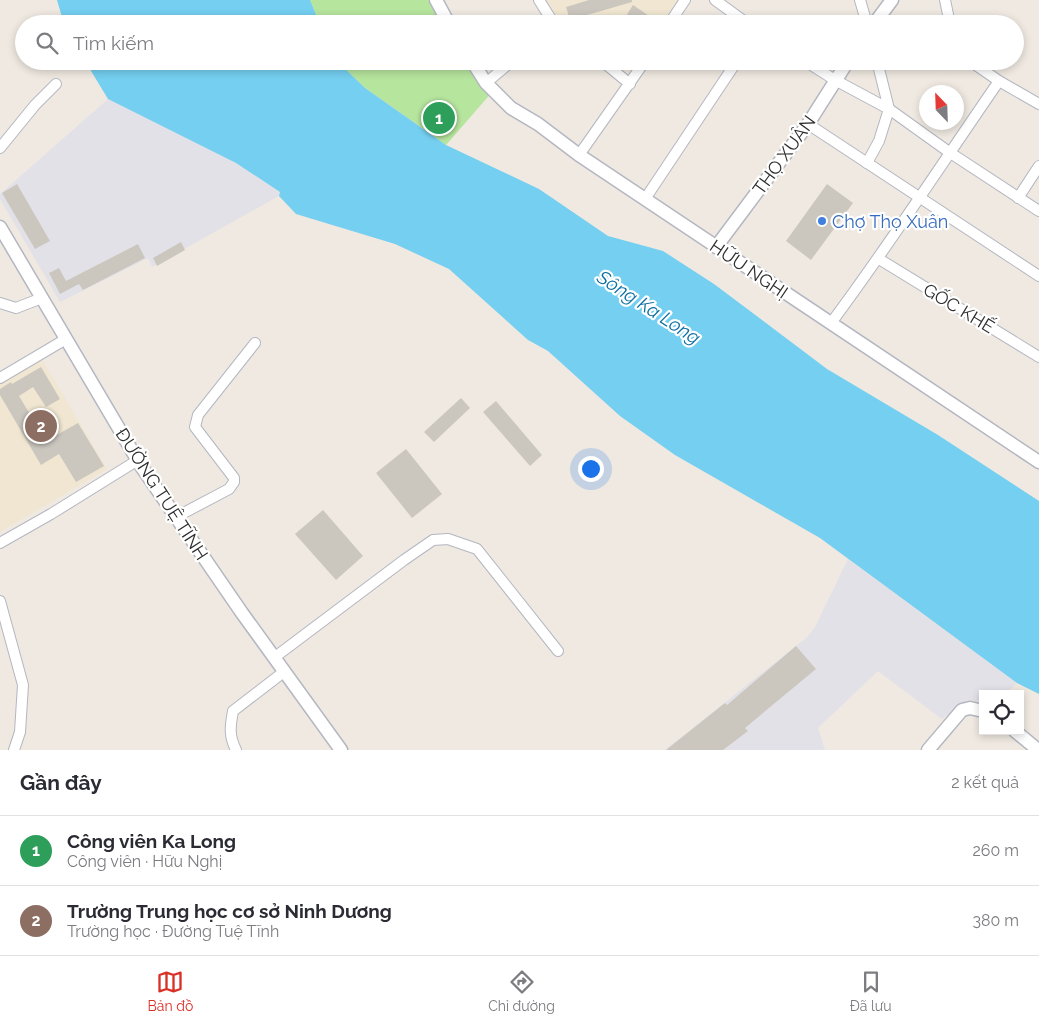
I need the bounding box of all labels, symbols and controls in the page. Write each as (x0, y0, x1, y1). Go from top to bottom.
search box (15, 15, 1024, 70)
icon: search (33, 29, 61, 57)
text: Tìm kiếm (73, 32, 154, 54)
north arrow (919, 85, 964, 130)
pin: 1 (423, 99, 455, 137)
street label: THỌ XUÂN (747, 111, 820, 199)
place label: Chợ Thọ Xuân (832, 211, 948, 232)
marker: Chợ Thọ Xuân (816, 215, 828, 227)
street label: HỮU NGHỊ (706, 235, 792, 303)
water label: Sông Ka Long (592, 265, 705, 349)
street label: GỐC KHẾ (920, 277, 999, 337)
pin: 2 (25, 407, 57, 445)
street label: ĐƯỜNG TUỆ TĨNH (111, 424, 213, 564)
your location (578, 456, 604, 482)
map controls (979, 690, 1024, 735)
button: locate (979, 690, 1024, 735)
text: Gần đây (20, 770, 102, 795)
text: 2 kết quả (951, 773, 1019, 792)
text: Công viên Ka Long (67, 830, 236, 852)
text: 1 (32, 841, 40, 860)
text: 260 m (972, 841, 1019, 860)
text: Công viên · Hữu Nghị (67, 852, 222, 871)
text: Trường Trung học cơ sở Ninh Dương (67, 900, 392, 922)
text: 2 (31, 911, 41, 930)
text: 380 m (972, 911, 1019, 930)
text: Trường học · Đường Tuệ Tĩnh (67, 922, 279, 941)
tab: Bản đồ (148, 968, 193, 1014)
tab: Chỉ đường (488, 968, 555, 1014)
tab: Đã lưu (850, 968, 891, 1014)

